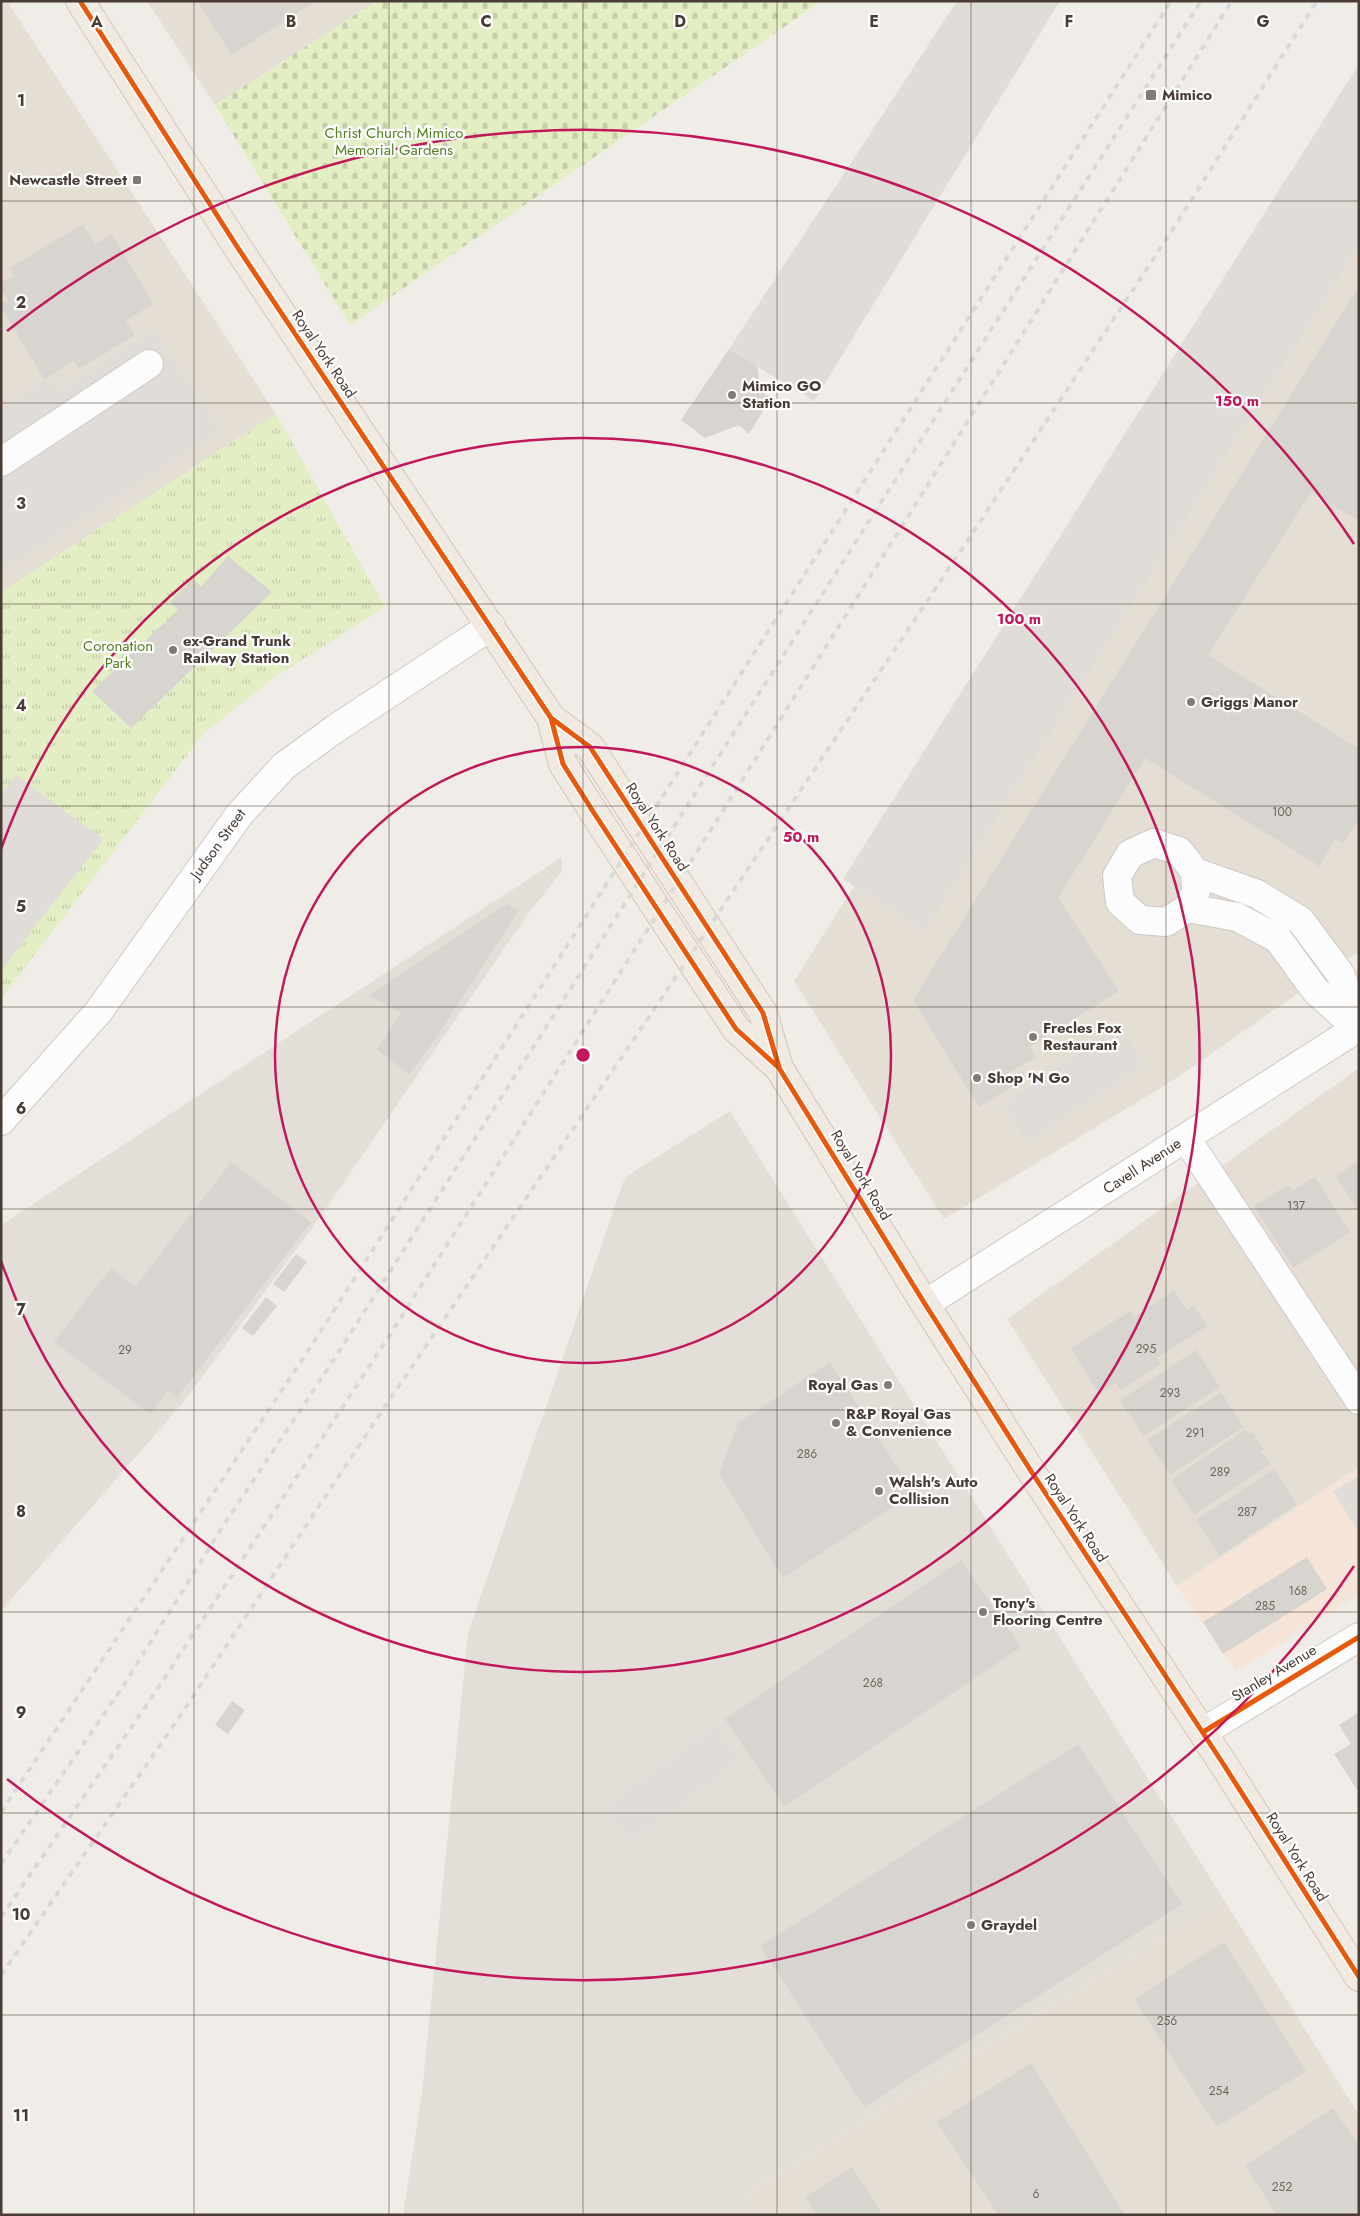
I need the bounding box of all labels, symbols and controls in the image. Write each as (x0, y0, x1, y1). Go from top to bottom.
text: A (90, 10, 103, 33)
text: B (286, 10, 296, 33)
text: C (480, 10, 492, 33)
text: D (674, 10, 686, 33)
text: E (869, 10, 879, 33)
text: F (1065, 10, 1073, 33)
text: G (1256, 10, 1270, 33)
place label: Mimico (1162, 84, 1212, 106)
marker: Mimico (1144, 88, 1158, 102)
text: 1 (17, 89, 25, 112)
park label: Christ Church Mimico Memorial Gardens (325, 122, 463, 161)
place label: Newcastle Street (9, 169, 127, 191)
marker: Newcastle Street (131, 174, 143, 186)
text: 2 (16, 291, 26, 314)
street label: Royal York Road (286, 306, 362, 402)
place label: Mimico GO Station (742, 375, 821, 414)
marker: Mimico GO Station (726, 389, 738, 401)
text: 150 m (1215, 390, 1259, 412)
text: 3 (16, 492, 26, 515)
text: 100 m (997, 608, 1041, 630)
place label: ex-Grand Trunk Railway Station (183, 630, 291, 669)
park label: Coronation Park (83, 635, 153, 674)
marker: ex-Grand Trunk Railway Station (167, 644, 179, 656)
place label: Griggs Manor (1201, 691, 1299, 713)
text: 4 (15, 694, 27, 717)
marker: Griggs Manor (1185, 696, 1197, 708)
street label: Royal York Road (620, 778, 694, 876)
house number: 100 (1272, 803, 1292, 821)
street label: Judson Street (184, 804, 251, 885)
text: 50 m (783, 826, 819, 848)
text: 5 (16, 895, 26, 918)
place label: Frecles Fox Restaurant (1043, 1017, 1121, 1056)
marker: Frecles Fox Restaurant (1027, 1031, 1039, 1043)
centre of rings (574, 1046, 592, 1064)
place label: Shop 'N Go (987, 1067, 1070, 1089)
marker: Shop 'N Go (971, 1072, 983, 1084)
text: 6 (16, 1097, 26, 1120)
street label: Royal York Road (825, 1126, 897, 1224)
street label: Cavell Avenue (1098, 1132, 1186, 1200)
house number: 137 (1287, 1197, 1306, 1215)
text: 7 (16, 1298, 26, 1321)
house number: 295 (1136, 1340, 1156, 1358)
house number: 29 (118, 1341, 132, 1359)
place label: Royal Gas (808, 1374, 878, 1396)
marker: Royal Gas (882, 1379, 894, 1391)
house number: 293 (1160, 1384, 1181, 1402)
place label: R&P Royal Gas & Convenience (846, 1403, 952, 1442)
marker: R&P Royal Gas & Convenience (830, 1417, 842, 1429)
house number: 291 (1185, 1424, 1205, 1442)
house number: 286 (797, 1445, 817, 1463)
house number: 289 (1210, 1463, 1230, 1481)
street label: Royal York Road (1039, 1469, 1113, 1567)
place label: Walsh's Auto Collision (889, 1471, 978, 1510)
marker: Walsh's Auto Collision (873, 1485, 885, 1497)
text: 8 (16, 1500, 26, 1523)
house number: 287 (1237, 1503, 1257, 1521)
house number: 168 (1289, 1582, 1307, 1600)
place label: Tony's Flooring Centre (993, 1592, 1103, 1631)
house number: 285 (1255, 1597, 1275, 1615)
marker: Tony's Flooring Centre (977, 1606, 989, 1618)
street label: Stanley Avenue (1227, 1639, 1321, 1707)
house number: 268 (863, 1674, 883, 1692)
text: 9 (16, 1701, 26, 1724)
street label: Royal York Road (1261, 1808, 1333, 1906)
text: 10 (12, 1903, 30, 1926)
place label: Graydel (981, 1914, 1037, 1936)
marker: Graydel (965, 1919, 977, 1931)
house number: 256 (1157, 2012, 1177, 2030)
house number: 254 (1209, 2082, 1229, 2100)
text: 11 (13, 2104, 29, 2127)
house number: 252 (1272, 2178, 1292, 2196)
house number: 6 (1033, 2185, 1040, 2203)

